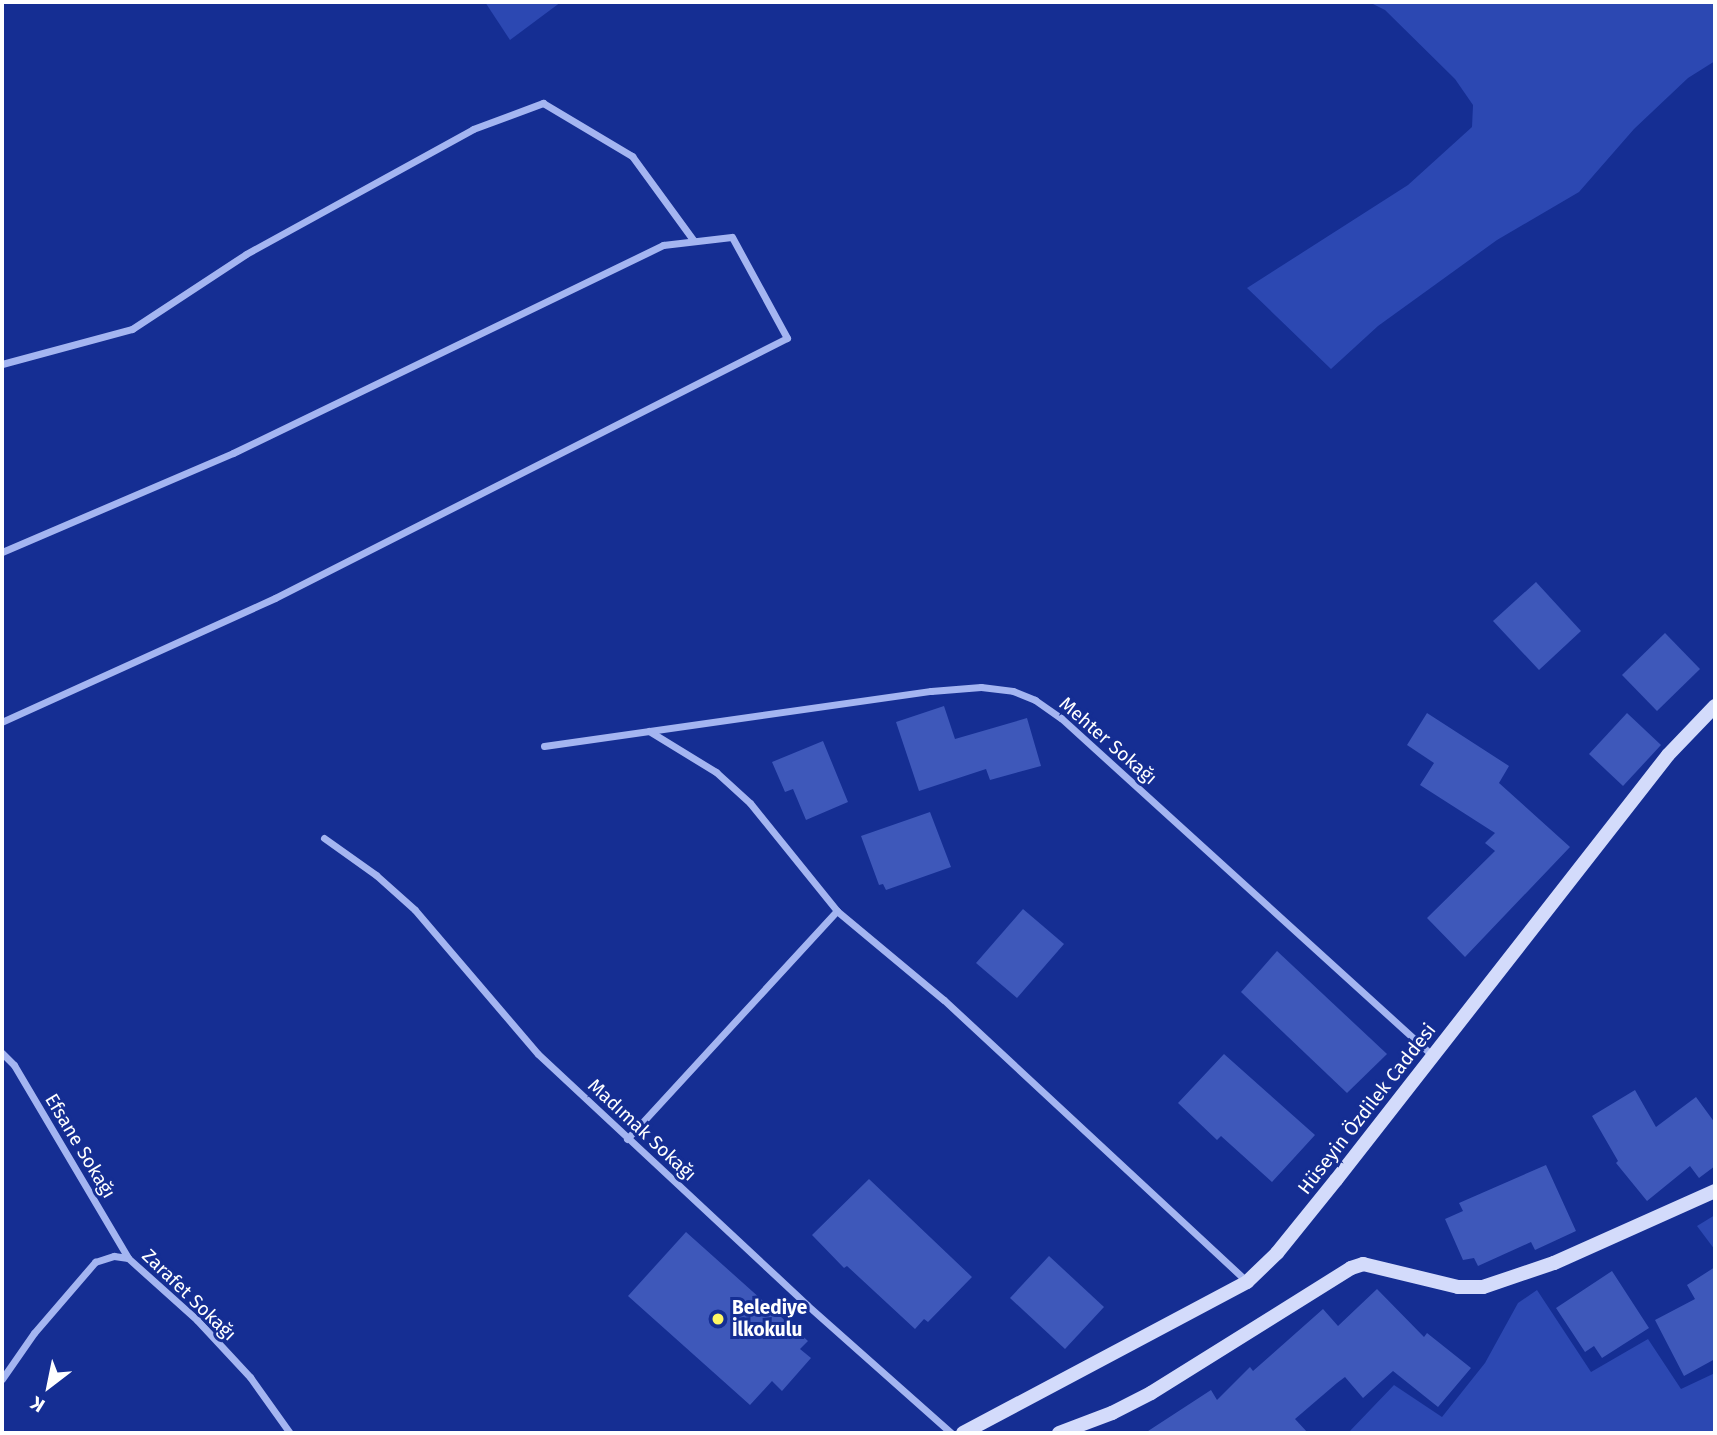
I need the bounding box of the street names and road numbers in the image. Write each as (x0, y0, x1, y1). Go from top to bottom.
street label: Mehter Sokağı (1055, 692, 1161, 790)
street label: Hüseyin Özdilek Caddesi (1293, 1019, 1441, 1199)
street label: Madımak Sokağı (583, 1074, 701, 1186)
street label: Efsane Sokağı (40, 1090, 120, 1202)
street label: Zarafet Sokağı (137, 1245, 241, 1345)

